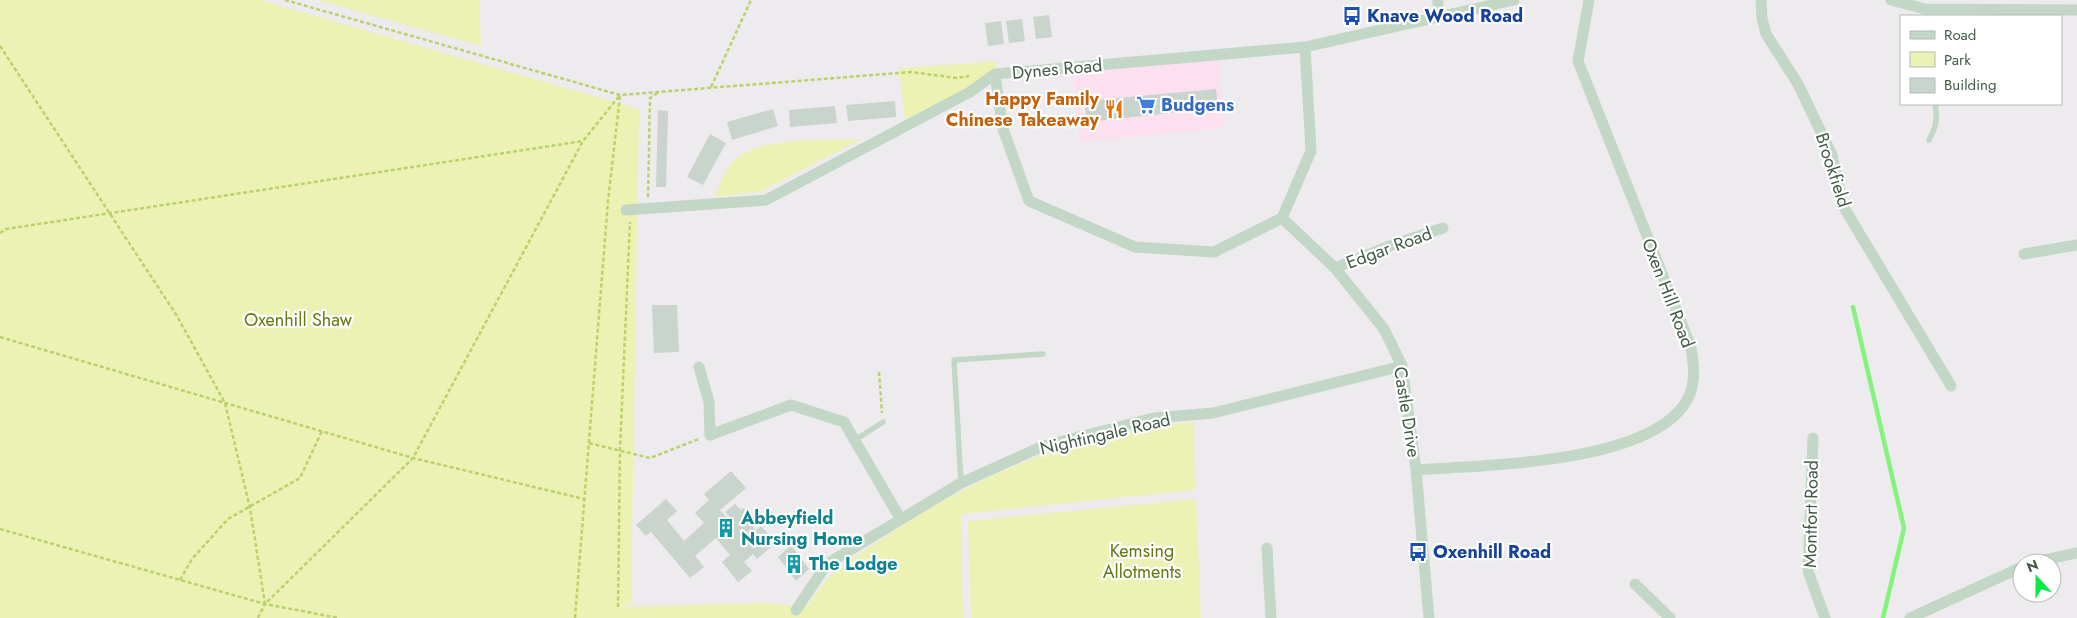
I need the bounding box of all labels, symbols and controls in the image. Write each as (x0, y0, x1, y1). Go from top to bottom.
place label: Knave Wood Road (1367, 3, 1523, 29)
bus stop icon: Knave Wood Road (1341, 5, 1363, 27)
legend (1900, 15, 2062, 105)
text: Road (1944, 24, 1976, 46)
text: Park (1944, 49, 1971, 71)
street label: Dynes Road (1011, 52, 1103, 86)
text: Building (1944, 74, 1996, 96)
place label: Happy Family Chinese Takeaway (946, 86, 1100, 133)
place label: Budgens (1161, 92, 1234, 118)
supermarket icon: Budgens (1135, 94, 1157, 116)
restaurant icon: Happy Family Chinese Takeaway (1103, 98, 1125, 120)
street label: Brookfield (1809, 129, 1857, 211)
street label: Edgar Road (1343, 220, 1435, 276)
street label: Oxen Hill Road (1635, 234, 1701, 352)
park label: Oxenhill Shaw (244, 307, 353, 333)
street label: Castle Drive (1387, 365, 1427, 459)
street label: Nightingale Road (1037, 406, 1173, 462)
street label: Montfort Road (1797, 460, 1825, 568)
place label: Abbeyfield Nursing Home (740, 505, 863, 552)
building icon: Abbeyfield Nursing Home (715, 517, 737, 539)
park label: Kemsing Allotments (1103, 538, 1181, 585)
place label: Oxenhill Road (1433, 539, 1551, 565)
bus stop icon: Oxenhill Road (1407, 541, 1429, 563)
place label: The Lodge (809, 551, 898, 577)
building icon: The Lodge (783, 553, 805, 575)
north arrow (2012, 553, 2062, 603)
text: N (2024, 555, 2041, 577)

